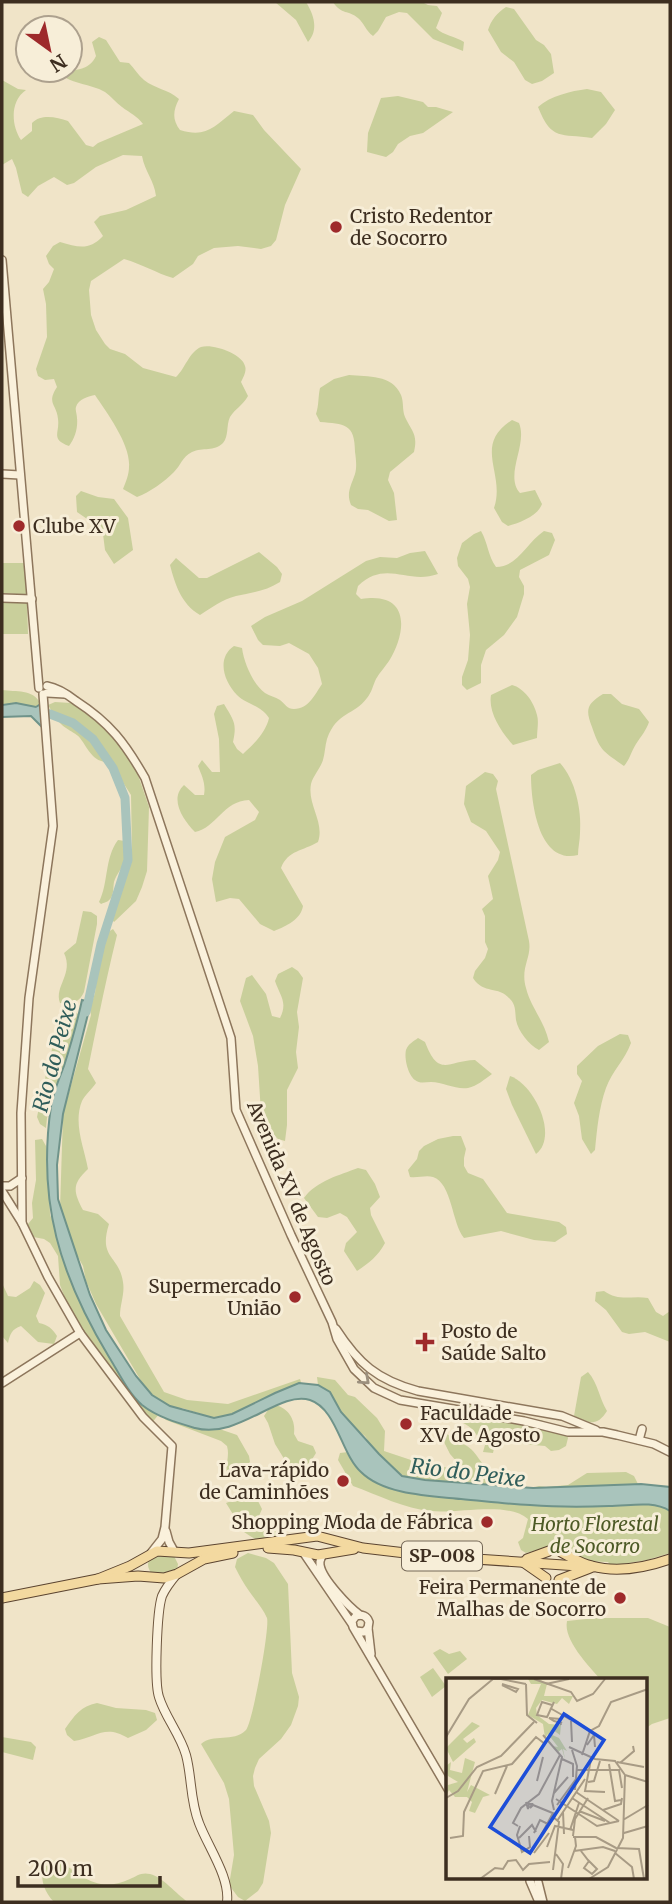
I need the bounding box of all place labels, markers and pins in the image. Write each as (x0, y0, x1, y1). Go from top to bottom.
place label: Cristo Redentor de Socorro (350, 204, 493, 250)
marker: Cristo Redentor de Socorro (328, 219, 344, 235)
place label: Clube XV (33, 514, 117, 538)
marker: Clube XV (11, 518, 27, 534)
place label: Supermercado União (148, 1274, 281, 1320)
marker: Supermercado União (287, 1289, 303, 1305)
place label: Posto de Saúde Salto (441, 1319, 546, 1365)
marker: Posto de Saúde Salto (415, 1332, 435, 1352)
place label: Faculdade XV de Agosto (420, 1401, 540, 1447)
marker: Faculdade XV de Agosto (398, 1416, 414, 1432)
place label: Lava-rápido de Caminhões (199, 1458, 329, 1504)
marker: Lava-rápido de Caminhões (335, 1473, 351, 1489)
place label: Shopping Moda de Fábrica (231, 1510, 473, 1534)
marker: Shopping Moda de Fábrica (479, 1514, 495, 1530)
place label: Feira Permanente de Malhas de Socorro (419, 1575, 606, 1621)
marker: Feira Permanente de Malhas de Socorro (612, 1590, 628, 1606)

